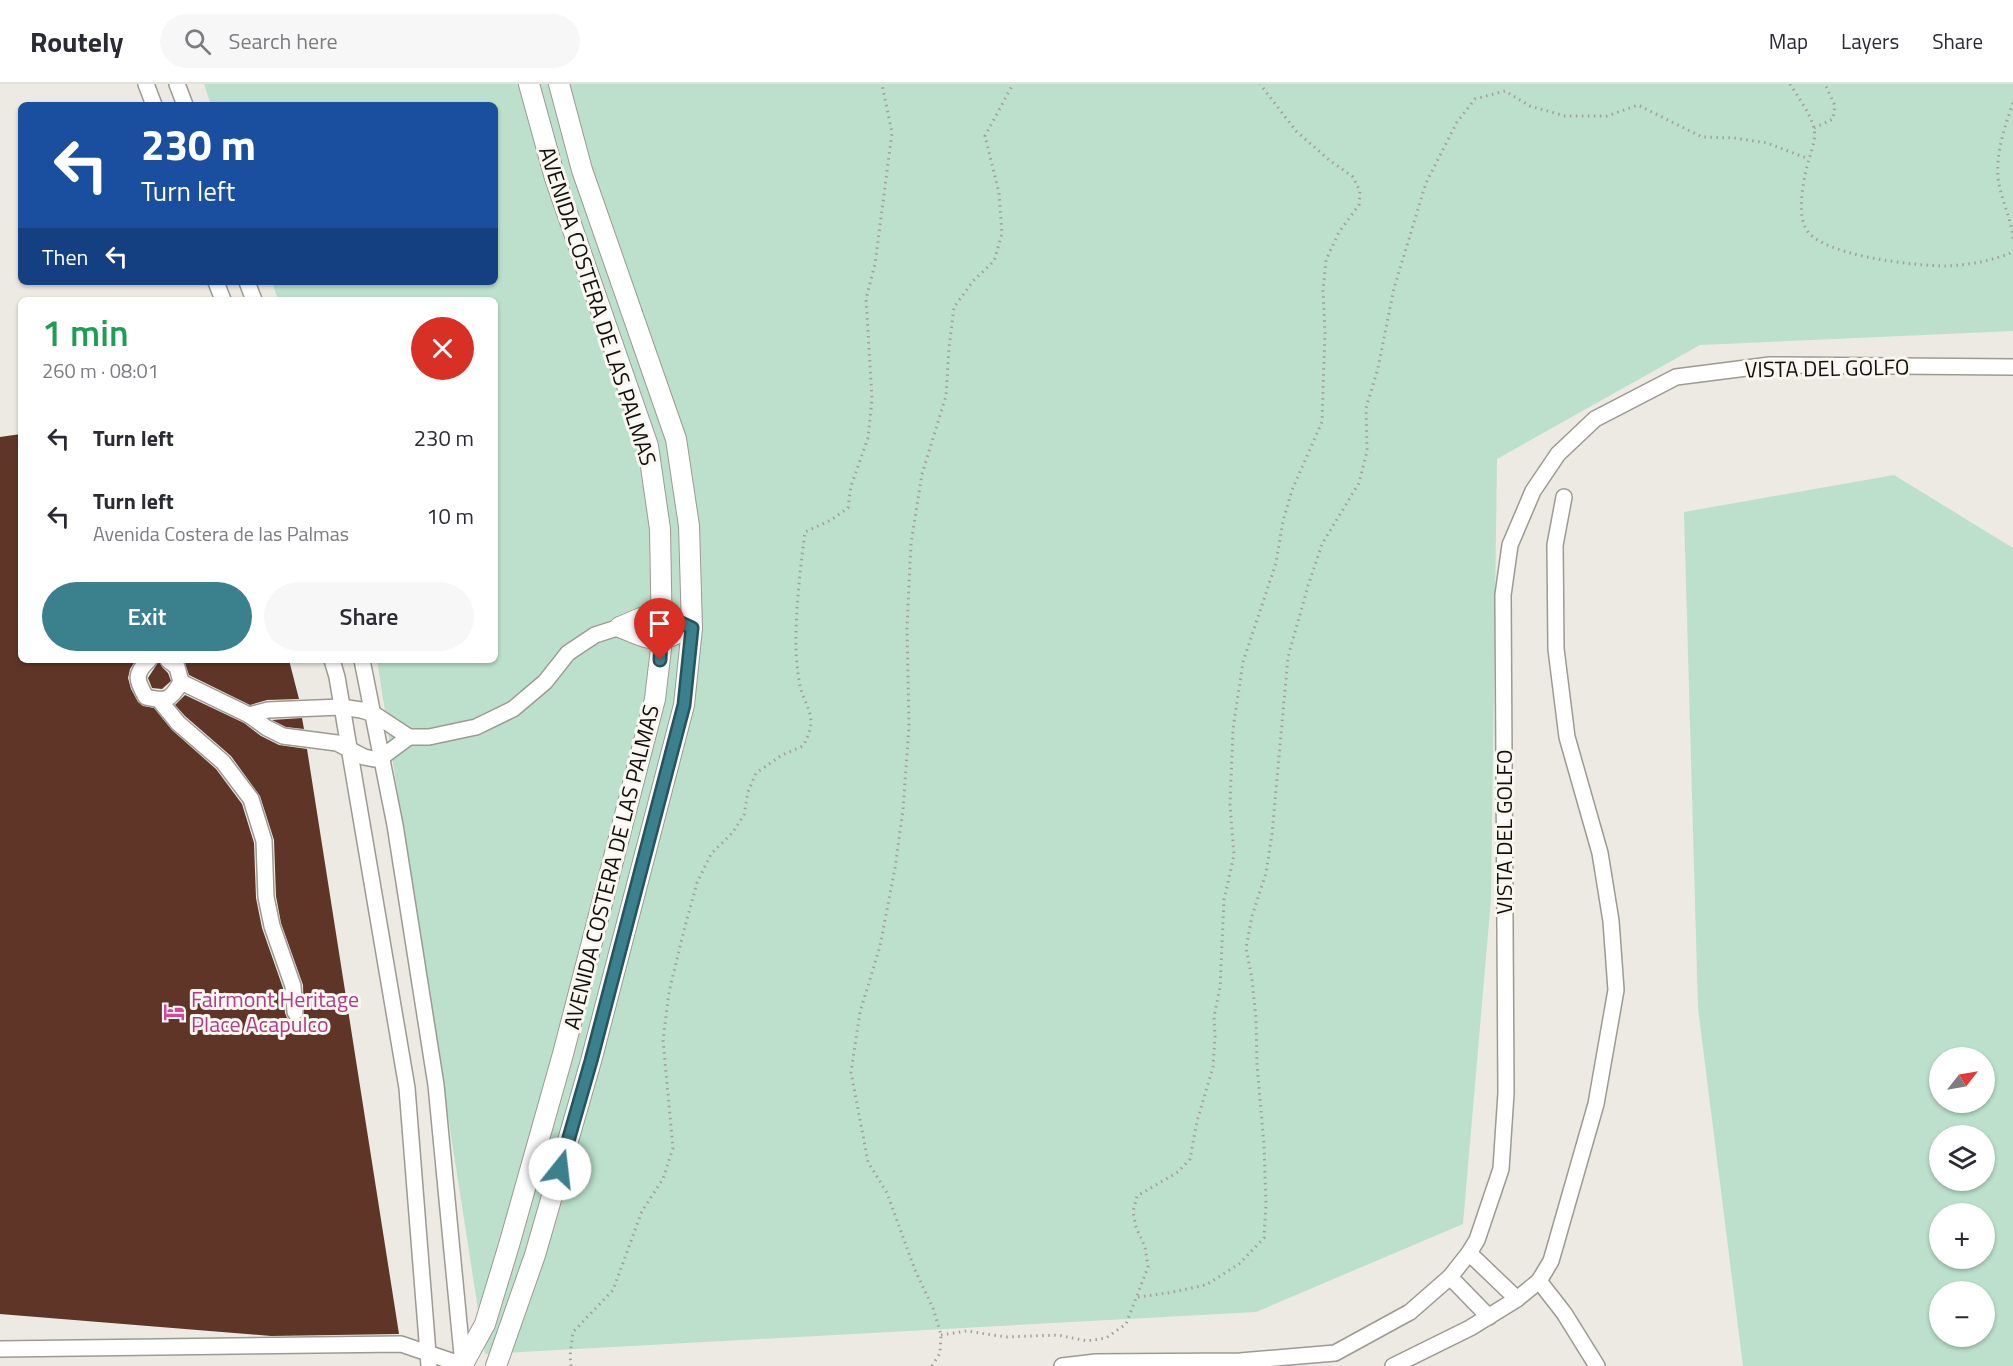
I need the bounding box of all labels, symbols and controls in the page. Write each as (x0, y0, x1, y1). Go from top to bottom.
search box (160, 14, 580, 68)
text: Routely (30, 20, 124, 63)
text: Search here (229, 24, 338, 58)
icon: search (181, 25, 214, 58)
text: Map (1769, 25, 1808, 57)
text: Layers (1841, 25, 1899, 57)
text: Share (1932, 25, 1983, 57)
text: 230 m (141, 112, 256, 176)
icon: left (42, 126, 120, 204)
street label: AVENIDA COSTERA DE LAS PALMAS (530, 142, 666, 470)
text: Turn left (141, 170, 235, 211)
text: Then (42, 240, 88, 274)
icon: left (100, 240, 133, 273)
text: 1 min (42, 305, 129, 360)
button: close (411, 317, 474, 380)
street label: VISTA DEL GOLFO (1744, 350, 1910, 386)
text: 260 m · 08:01 (42, 355, 159, 386)
text: Turn left (93, 421, 174, 455)
text: 230 m (414, 421, 474, 455)
icon: left (42, 422, 75, 455)
text: Turn left (93, 484, 174, 518)
text: 10 m (426, 499, 474, 533)
icon: left (42, 500, 75, 533)
text: Avenida Costera de las Palmas (93, 518, 349, 549)
button: Exit (42, 582, 252, 651)
button: Share (264, 582, 474, 651)
pin (634, 598, 685, 660)
icon: arrive (643, 607, 676, 640)
street label: AVENIDA COSTERA DE LAS PALMAS (554, 701, 668, 1033)
street label: VISTA DEL GOLFO (1487, 750, 1521, 914)
place label: Fairmont Heritage Place Acapulco (191, 982, 359, 1041)
hotel icon: Fairmont Heritage Place Acapulco (162, 1000, 186, 1024)
north arrow (1929, 1047, 1995, 1113)
map controls (1929, 1047, 1995, 1347)
button: layers (1929, 1125, 1995, 1191)
position arrow (528, 1137, 592, 1201)
button: + (1929, 1203, 1995, 1269)
button: − (1929, 1281, 1995, 1347)

